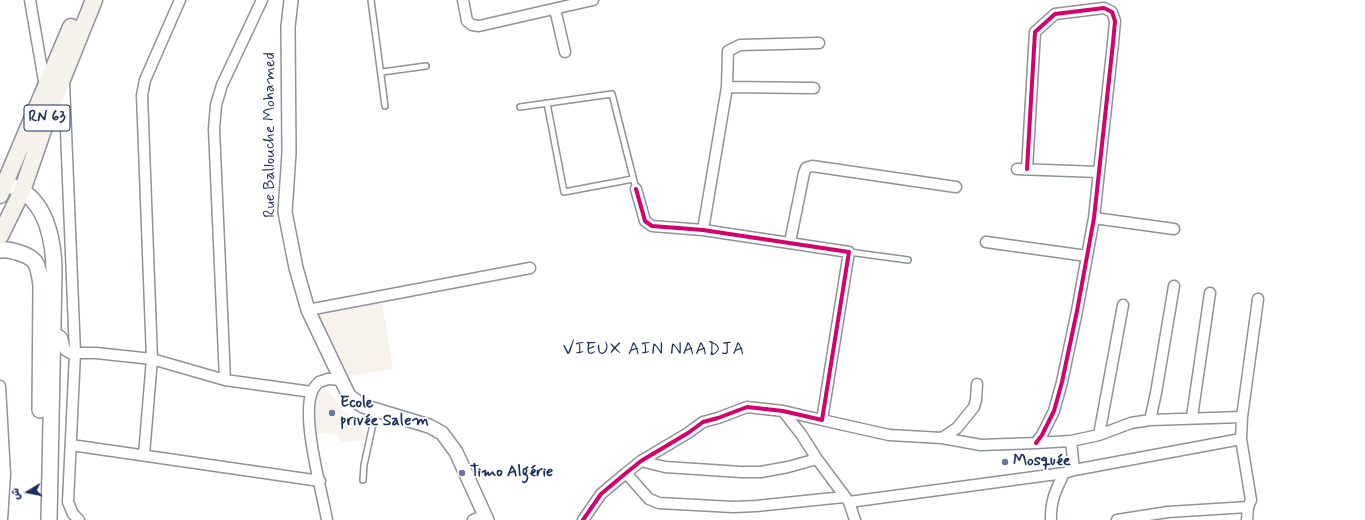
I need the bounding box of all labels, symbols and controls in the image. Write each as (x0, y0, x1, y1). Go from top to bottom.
street label: Rue Ballouche Mohamed (261, 52, 281, 218)
road number: RN 63 (24, 105, 70, 131)
district label: VIEUX AIN NAADJA (562, 339, 746, 361)
place label: Ecole privée Salem (340, 394, 429, 432)
marker: Ecole privée Salem (327, 408, 337, 418)
place label: Mosquée (1013, 452, 1071, 472)
marker: Mosquée (1000, 457, 1010, 467)
place label: Timo Algérie (470, 463, 553, 483)
marker: Timo Algérie (457, 468, 467, 478)
north arrow (8, 472, 48, 512)
text: ش (8, 487, 24, 501)

